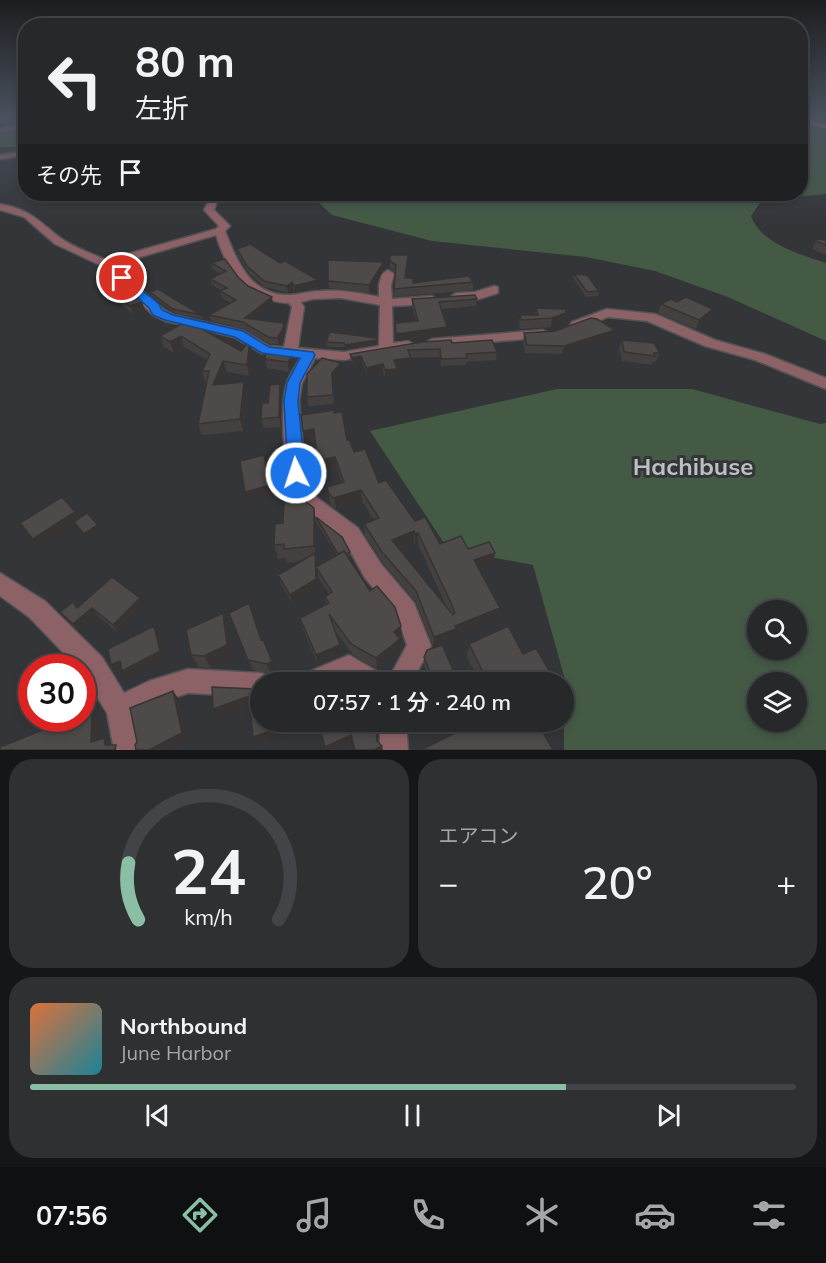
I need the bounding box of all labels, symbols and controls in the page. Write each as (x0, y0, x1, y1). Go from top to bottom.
text: 80 m (135, 35, 235, 88)
icon: left (36, 42, 114, 120)
text: 左折 (135, 91, 189, 125)
icon: arrive (114, 156, 147, 189)
text: その先 (36, 161, 102, 189)
pin (96, 252, 147, 303)
icon: arrive (105, 261, 138, 294)
position arrow (264, 441, 328, 505)
district label: Hachibuse (633, 451, 753, 481)
map controls (747, 600, 807, 732)
button: search (747, 600, 807, 660)
speed limit sign: 30 (18, 654, 96, 732)
button: layers (747, 672, 807, 732)
text: 07:57 · 1 分 · 240 m (313, 688, 511, 716)
text: エアコン (439, 823, 519, 848)
text: 24 (171, 831, 246, 910)
text: 20° (582, 854, 653, 910)
text: − (439, 862, 458, 903)
text: + (776, 862, 796, 903)
text: km/h (184, 904, 233, 931)
text: Northbound (120, 1012, 247, 1040)
text: June Harbor (120, 1040, 231, 1065)
icon: previous (141, 1099, 174, 1132)
icon: pause (396, 1099, 429, 1132)
icon: next (652, 1099, 685, 1132)
icon: directions (179, 1194, 221, 1236)
icon: music (293, 1194, 335, 1236)
icon: phone (407, 1194, 449, 1236)
icon: climate (521, 1194, 563, 1236)
icon: car (634, 1194, 676, 1236)
icon: filters (748, 1194, 790, 1236)
text: 07:56 (36, 1198, 107, 1232)

